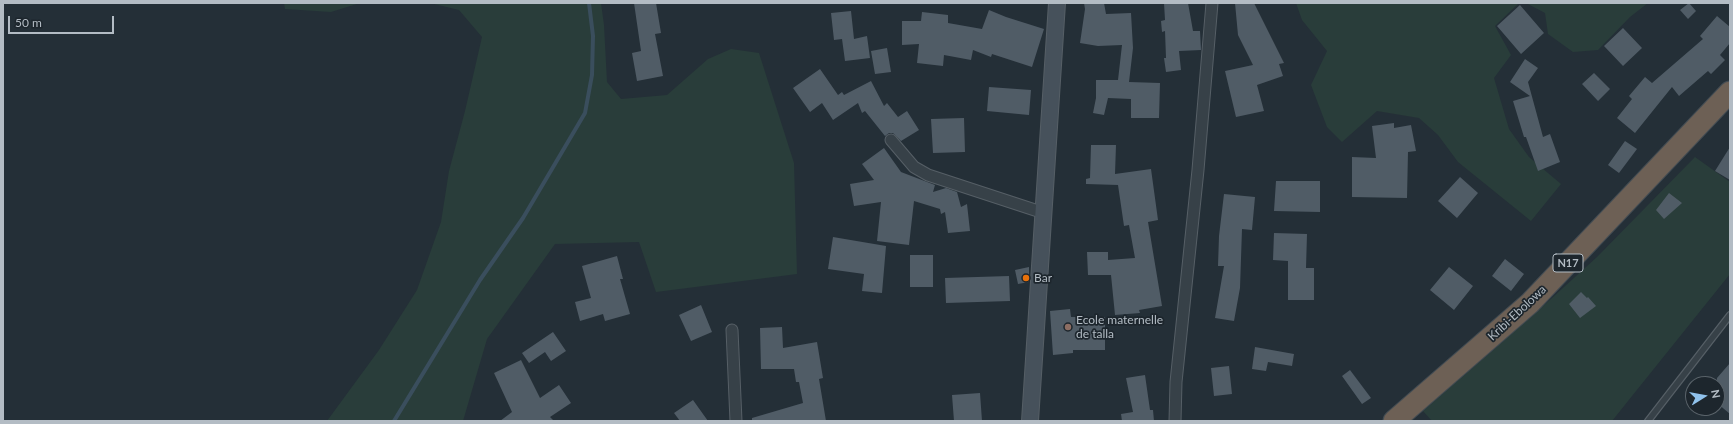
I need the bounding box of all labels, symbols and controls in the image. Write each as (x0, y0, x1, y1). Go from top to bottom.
scale bar (10, 8, 116, 34)
text: 50 m (15, 15, 42, 30)
road number: N17 (1553, 254, 1583, 272)
place label: Bar (1034, 271, 1052, 285)
marker: Bar (1021, 273, 1031, 283)
street label: Kribi-Ebolowa (1485, 282, 1549, 344)
place label: Ecole maternelle de talla (1076, 313, 1163, 341)
marker: Ecole maternelle de talla (1063, 322, 1073, 332)
north arrow (1685, 376, 1725, 416)
text: N (1709, 388, 1723, 399)

